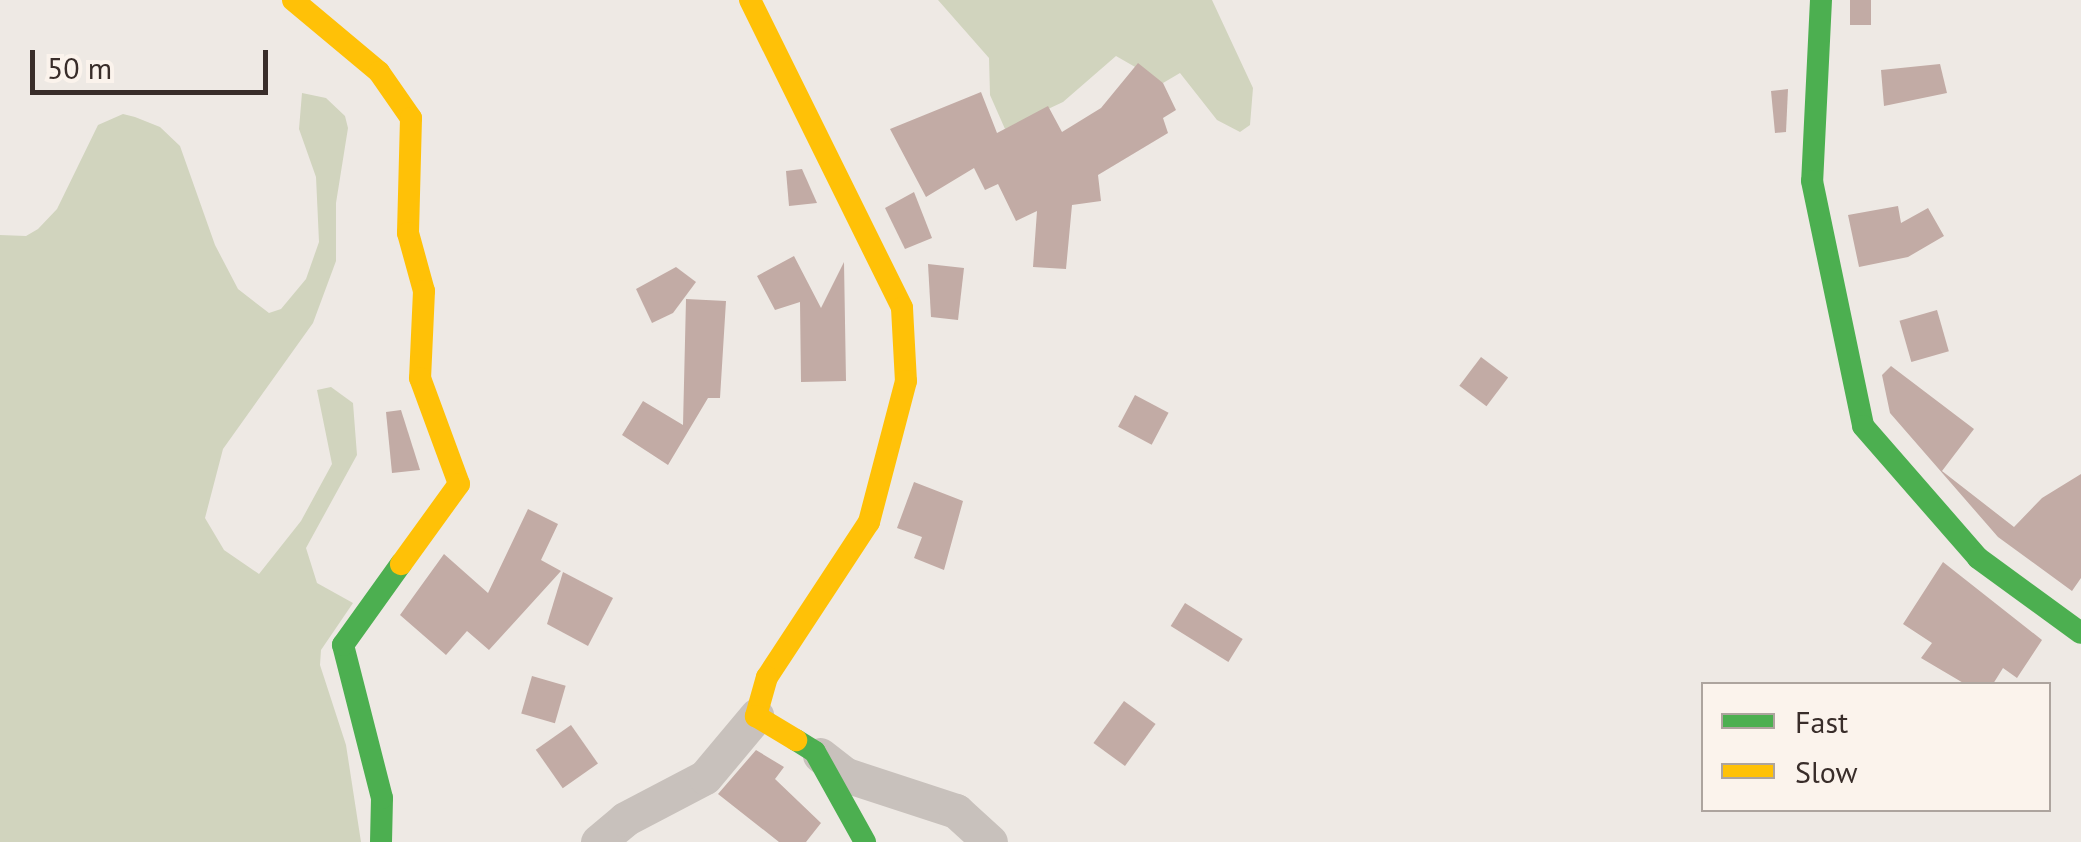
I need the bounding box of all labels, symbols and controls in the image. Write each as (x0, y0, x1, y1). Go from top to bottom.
scale bar (35, 30, 272, 92)
text: 50 m (47, 48, 112, 87)
legend (1701, 682, 2051, 812)
text: Fast (1795, 702, 1848, 741)
text: Slow (1795, 752, 1858, 791)

